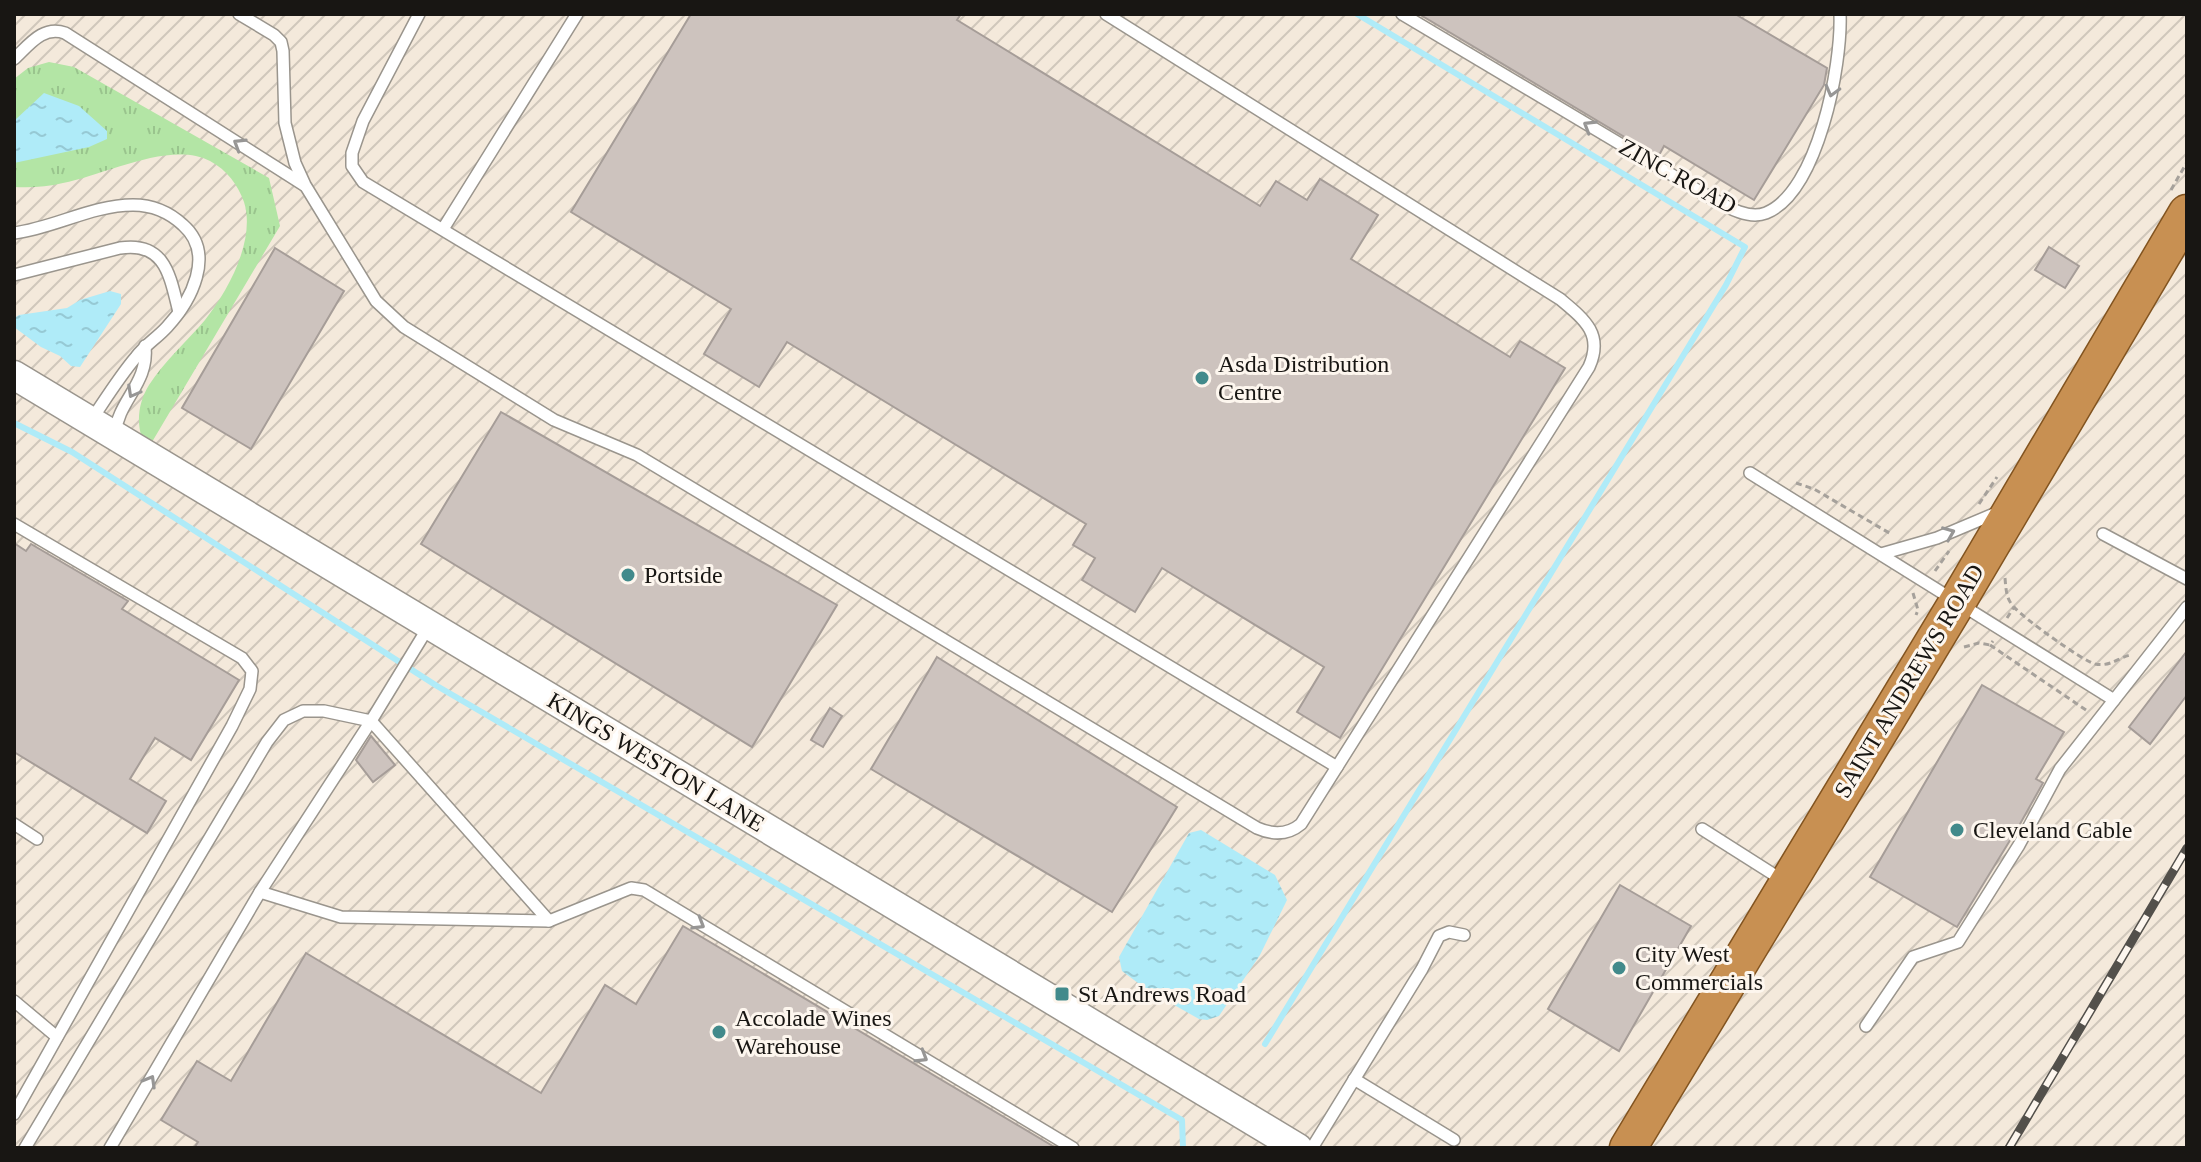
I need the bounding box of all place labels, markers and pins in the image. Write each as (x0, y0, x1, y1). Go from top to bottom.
place label: Asda Distribution Centre (1218, 351, 1389, 405)
marker: Asda Distribution Centre (1193, 369, 1211, 387)
place label: Portside (644, 562, 723, 588)
marker: Portside (619, 566, 637, 584)
place label: Cleveland Cable (1973, 817, 2132, 843)
marker: Cleveland Cable (1948, 821, 1966, 839)
place label: City West Commercials (1635, 941, 1763, 995)
marker: City West Commercials (1610, 959, 1628, 977)
place label: St Andrews Road (1078, 981, 1246, 1007)
marker: St Andrews Road (1053, 985, 1071, 1003)
place label: Accolade Wines Warehouse (735, 1005, 892, 1059)
marker: Accolade Wines Warehouse (710, 1023, 728, 1041)

